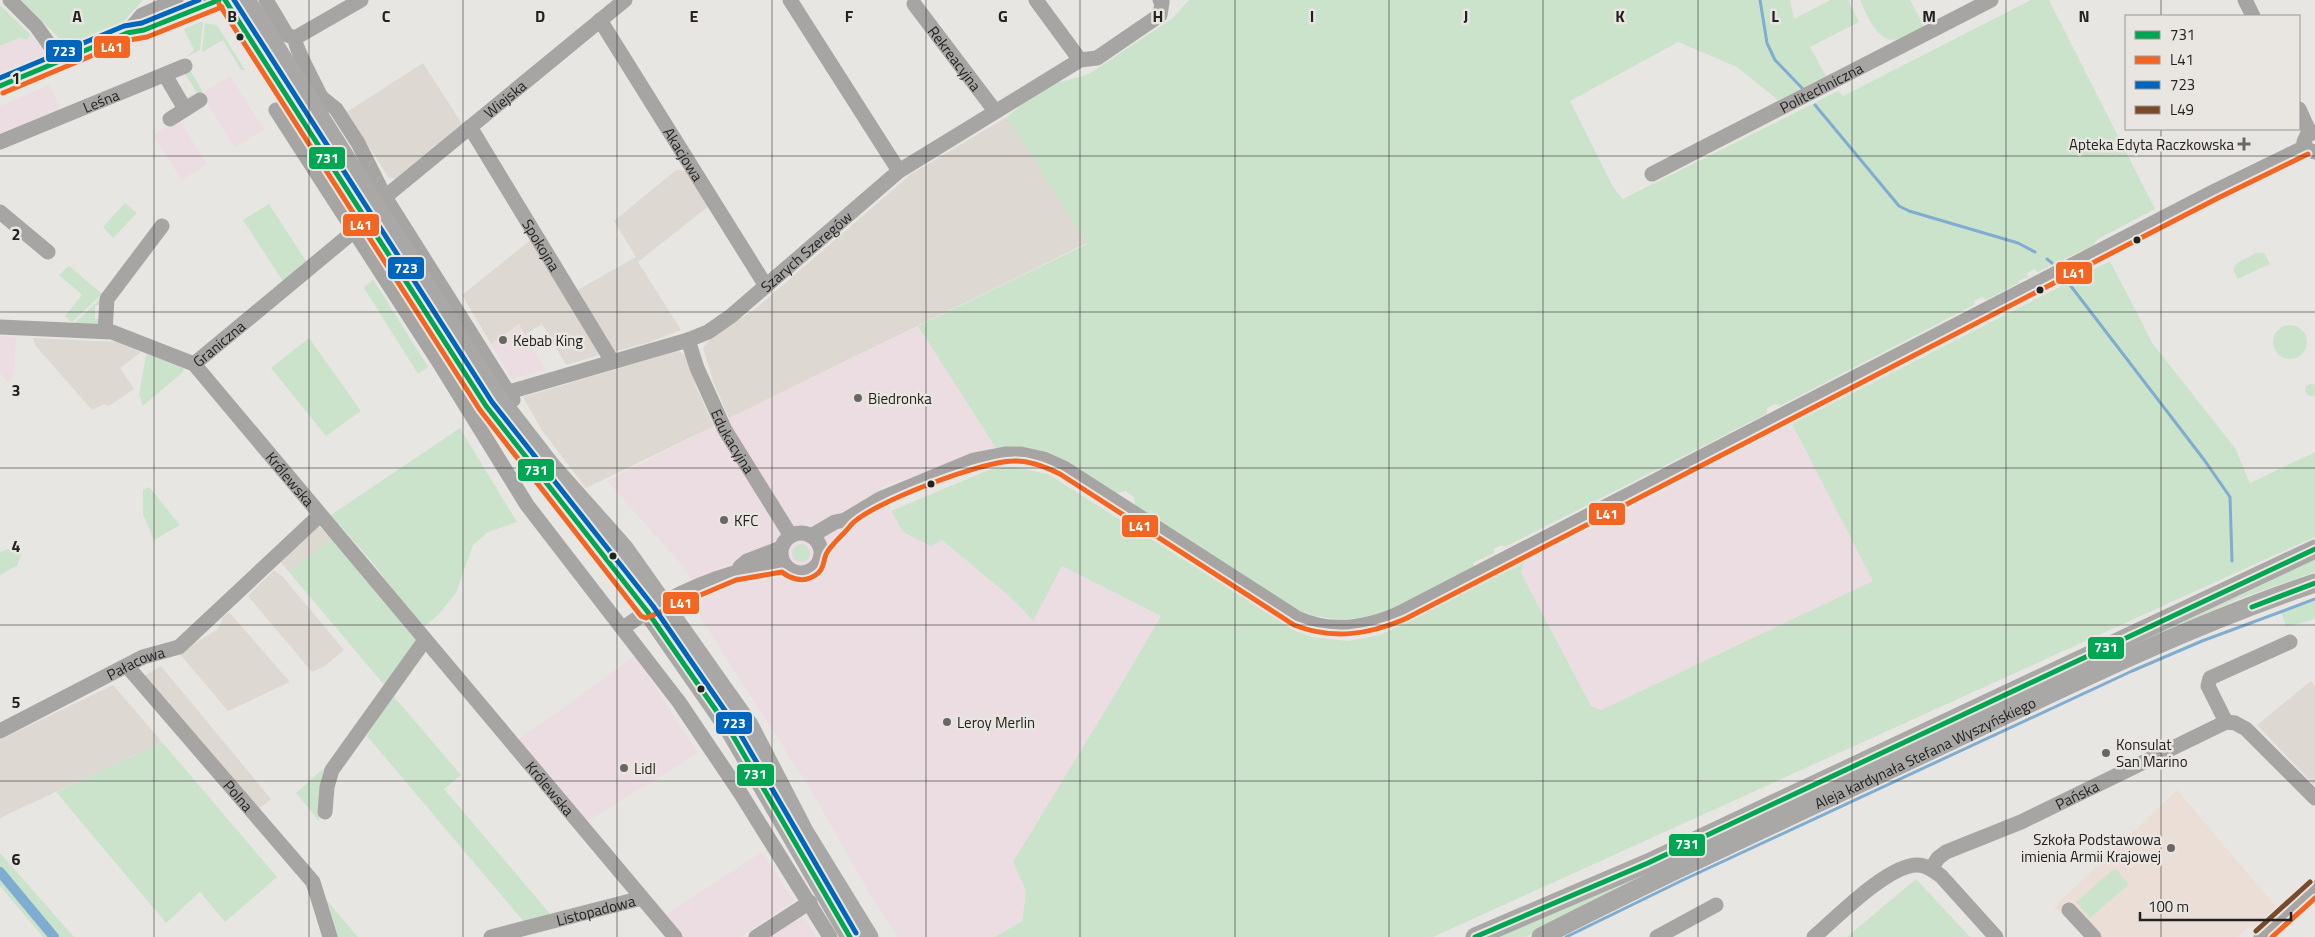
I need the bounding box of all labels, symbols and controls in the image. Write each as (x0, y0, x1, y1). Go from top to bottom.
text: A (72, 4, 82, 28)
text: B (227, 4, 237, 28)
text: C (382, 4, 391, 28)
text: D (535, 4, 545, 28)
text: E (690, 4, 699, 28)
text: F (845, 4, 854, 28)
text: G (998, 4, 1008, 28)
text: H (1153, 4, 1163, 28)
text: I (1310, 4, 1314, 28)
text: J (1464, 4, 1468, 28)
text: K (1615, 4, 1625, 28)
text: L (1771, 4, 1779, 28)
text: M (1922, 4, 1936, 28)
text: N (2078, 4, 2090, 28)
legend (2125, 15, 2300, 130)
street label: Rekreacyjna (923, 21, 988, 96)
text: 731 (2170, 23, 2195, 46)
unlabelled marker (235, 32, 245, 42)
line badge: L41 (93, 35, 131, 59)
text: L41 (101, 36, 123, 57)
line badge: 723 (45, 39, 83, 63)
text: 723 (52, 40, 76, 61)
text: L41 (2170, 48, 2194, 71)
street label: Politechniczna (1775, 56, 1867, 118)
text: 1 (12, 66, 20, 90)
text: 723 (2170, 73, 2195, 96)
street label: Wiejska (479, 74, 531, 123)
street label: Leśna (79, 83, 123, 118)
text: L49 (2170, 98, 2194, 121)
street label: Akacjowa (658, 122, 710, 186)
place label: Apteka Edyta Raczkowska (2069, 133, 2234, 156)
marker: Apteka Edyta Raczkowska (2238, 138, 2250, 150)
line badge: 731 (308, 146, 346, 170)
text: 731 (315, 147, 339, 168)
street label: Szarych Szeregów (755, 205, 857, 297)
line badge: L41 (342, 213, 380, 237)
text: L41 (350, 214, 372, 235)
street label: Spokojna (517, 214, 567, 276)
text: 2 (12, 222, 20, 246)
unlabelled marker (2132, 235, 2142, 245)
line badge: 723 (387, 256, 425, 280)
text: 723 (394, 257, 418, 278)
line badge: L41 (2055, 261, 2093, 285)
text: L41 (2063, 262, 2085, 283)
unlabelled marker (2035, 285, 2045, 295)
street label: Graniczna (187, 315, 250, 372)
place label: Kebab King (513, 329, 583, 352)
marker: Kebab King (497, 334, 509, 346)
text: 3 (12, 378, 20, 402)
place label: Biedronka (868, 387, 932, 410)
marker: Biedronka (852, 392, 864, 404)
street label: Edukacyjna (705, 405, 761, 478)
street label: Królewska (261, 446, 321, 512)
line badge: 731 (517, 458, 555, 482)
text: 731 (524, 459, 548, 480)
unlabelled marker (926, 479, 936, 489)
line badge: L41 (1588, 502, 1626, 526)
text: L41 (1596, 503, 1618, 524)
place label: KFC (734, 509, 758, 532)
marker: KFC (718, 514, 730, 526)
line badge: L41 (1121, 514, 1159, 538)
text: L41 (1129, 515, 1151, 536)
text: 4 (12, 534, 21, 558)
unlabelled marker (608, 551, 618, 561)
line badge: L41 (662, 591, 700, 615)
text: L41 (670, 592, 692, 613)
line badge: 731 (2087, 636, 2125, 660)
text: 731 (2094, 636, 2118, 657)
street label: Pałacowa (102, 640, 168, 686)
unlabelled marker (696, 684, 706, 694)
text: 5 (12, 690, 21, 714)
street label: Aleja kardynała Stefana Wyszyńskiego (1810, 690, 2040, 815)
line badge: 723 (715, 711, 753, 735)
place label: Leroy Merlin (957, 711, 1035, 734)
text: 723 (722, 712, 746, 733)
marker: Leroy Merlin (941, 716, 953, 728)
place label: Konsulat San Marino (2116, 733, 2188, 773)
marker: Konsulat San Marino (2100, 747, 2112, 759)
street label: Królewska (520, 756, 580, 821)
place label: Lidl (634, 757, 656, 780)
marker: Lidl (618, 762, 630, 774)
line badge: 731 (736, 763, 775, 787)
text: 731 (743, 763, 767, 784)
street label: Pańska (2051, 774, 2103, 815)
street label: Polna (218, 775, 259, 817)
place label: Szkoła Podstawowa imienia Armii Krajowej (2021, 828, 2161, 868)
line badge: 731 (1668, 833, 1706, 857)
text: 731 (1675, 833, 1699, 854)
marker: Szkoła Podstawowa imienia Armii Krajowej (2165, 842, 2177, 854)
text: 6 (12, 847, 21, 871)
street label: Listopadowa (554, 889, 638, 931)
scale bar (2140, 890, 2291, 922)
text: 100 m (2148, 895, 2189, 918)

